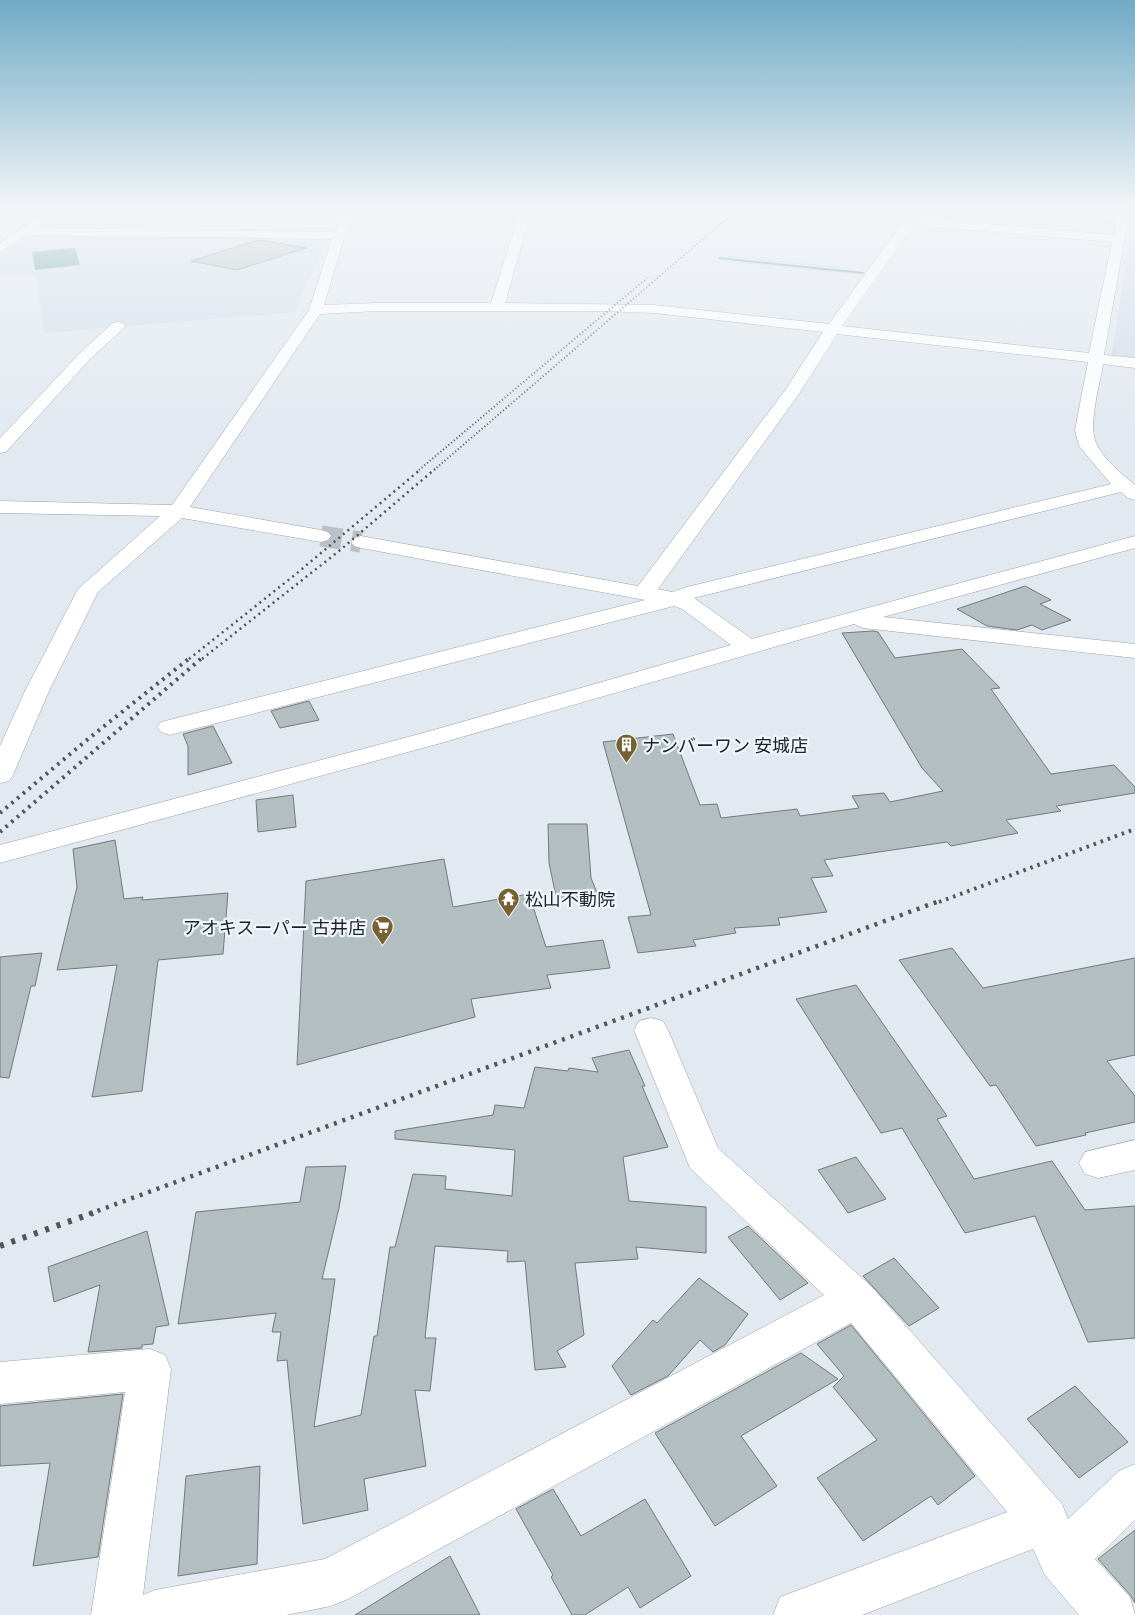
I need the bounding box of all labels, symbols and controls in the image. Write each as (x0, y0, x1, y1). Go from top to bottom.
place label: ナンバーワン 安城店 (642, 732, 808, 759)
building icon: ナンバーワン 安城店 (614, 733, 638, 764)
place label: 松山不動院 (525, 886, 615, 913)
temple icon: 松山不動院 (497, 887, 521, 918)
place label: アオキスーパー 古井店 (183, 914, 366, 941)
supermarket icon: アオキスーパー 古井店 (370, 915, 394, 946)

